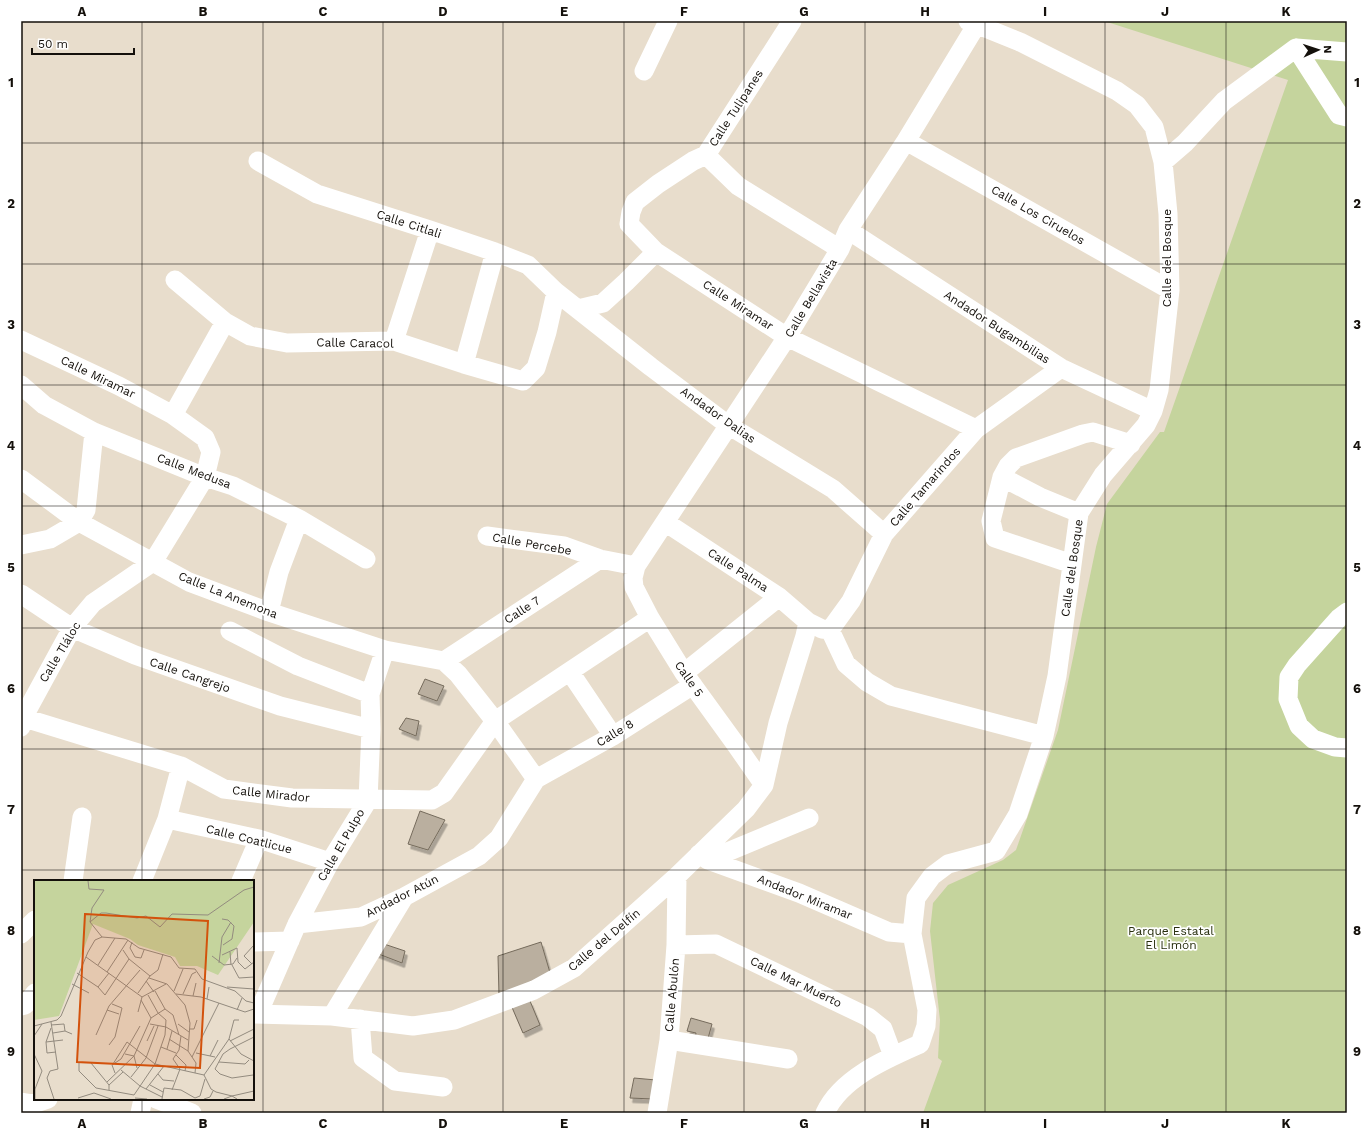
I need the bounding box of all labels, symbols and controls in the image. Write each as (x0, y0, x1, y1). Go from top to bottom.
text: A (78, 4, 87, 19)
text: B (199, 4, 208, 19)
text: C (319, 4, 328, 19)
text: D (438, 4, 448, 19)
text: E (560, 4, 568, 19)
text: F (680, 4, 688, 19)
text: G (799, 4, 809, 19)
text: H (920, 4, 930, 19)
text: I (1043, 4, 1047, 19)
text: J (1161, 4, 1169, 19)
text: K (1281, 4, 1291, 19)
scale bar (32, 30, 134, 56)
north arrow (1298, 30, 1338, 70)
text: 50 m (38, 37, 68, 51)
text: N (1321, 45, 1334, 54)
street label: Calle Tulipanes (706, 67, 766, 149)
text: 1 (8, 75, 14, 90)
text: 1 (1354, 75, 1360, 90)
street label: Calle Los Ciruelos (989, 182, 1087, 248)
text: 2 (7, 196, 15, 211)
text: 2 (1353, 196, 1361, 211)
street label: Calle Citlali (375, 207, 443, 241)
street label: Calle del Bosque (1160, 209, 1174, 307)
street label: Calle Bellavista (782, 256, 840, 340)
street label: Calle Miramar (700, 277, 776, 333)
street label: Andador Bugambilias (941, 287, 1053, 367)
text: 3 (7, 317, 15, 332)
text: 3 (1353, 317, 1361, 332)
street label: Calle Caracol (316, 335, 394, 351)
street label: Calle Miramar (58, 353, 138, 401)
street label: Andador Dalias (678, 384, 758, 446)
text: 4 (7, 438, 16, 453)
text: 4 (1353, 438, 1362, 453)
street label: Calle Tamarindos (887, 444, 963, 530)
street label: Calle Medusa (155, 450, 233, 492)
street label: Calle del Bosque (1058, 518, 1086, 618)
street label: Calle Percebe (491, 530, 573, 558)
street label: Calle Palma (705, 545, 771, 595)
text: 5 (7, 560, 15, 575)
text: 5 (1353, 560, 1361, 575)
street label: Calle La Anemona (176, 569, 280, 621)
street label: Calle 7 (502, 593, 543, 627)
street label: Calle Tláloc (36, 619, 84, 685)
street label: Calle Cangrejo (148, 655, 232, 695)
street label: Calle 5 (672, 658, 706, 700)
text: 6 (7, 681, 15, 696)
text: 6 (1353, 681, 1361, 696)
street label: Calle 8 (594, 716, 636, 750)
street label: Calle Mirador (231, 783, 311, 805)
text: 7 (7, 802, 15, 817)
text: 7 (1353, 802, 1361, 817)
street label: Calle El Pulpo (315, 806, 367, 884)
street label: Calle Coatlicue (204, 822, 294, 856)
street label: Andador Atún (363, 872, 441, 920)
street label: Andador Miramar (755, 872, 855, 922)
inset map (34, 880, 254, 1100)
street label: Calle del Delfín (565, 906, 643, 974)
text: 8 (7, 923, 15, 938)
text: 8 (1353, 923, 1361, 938)
park label: Parque Estatal El Limón (1128, 924, 1214, 952)
street label: Calle Mar Muerto (748, 954, 844, 1010)
street label: Calle Abulón (662, 957, 682, 1033)
text: 9 (7, 1044, 15, 1059)
text: 9 (1353, 1044, 1361, 1059)
text: A (78, 1116, 87, 1131)
text: B (199, 1116, 208, 1131)
text: C (319, 1116, 328, 1131)
text: D (438, 1116, 448, 1131)
text: E (560, 1116, 568, 1131)
text: F (680, 1116, 688, 1131)
text: G (799, 1116, 809, 1131)
text: H (920, 1116, 930, 1131)
text: I (1043, 1116, 1047, 1131)
text: J (1161, 1116, 1169, 1131)
text: K (1281, 1116, 1291, 1131)

